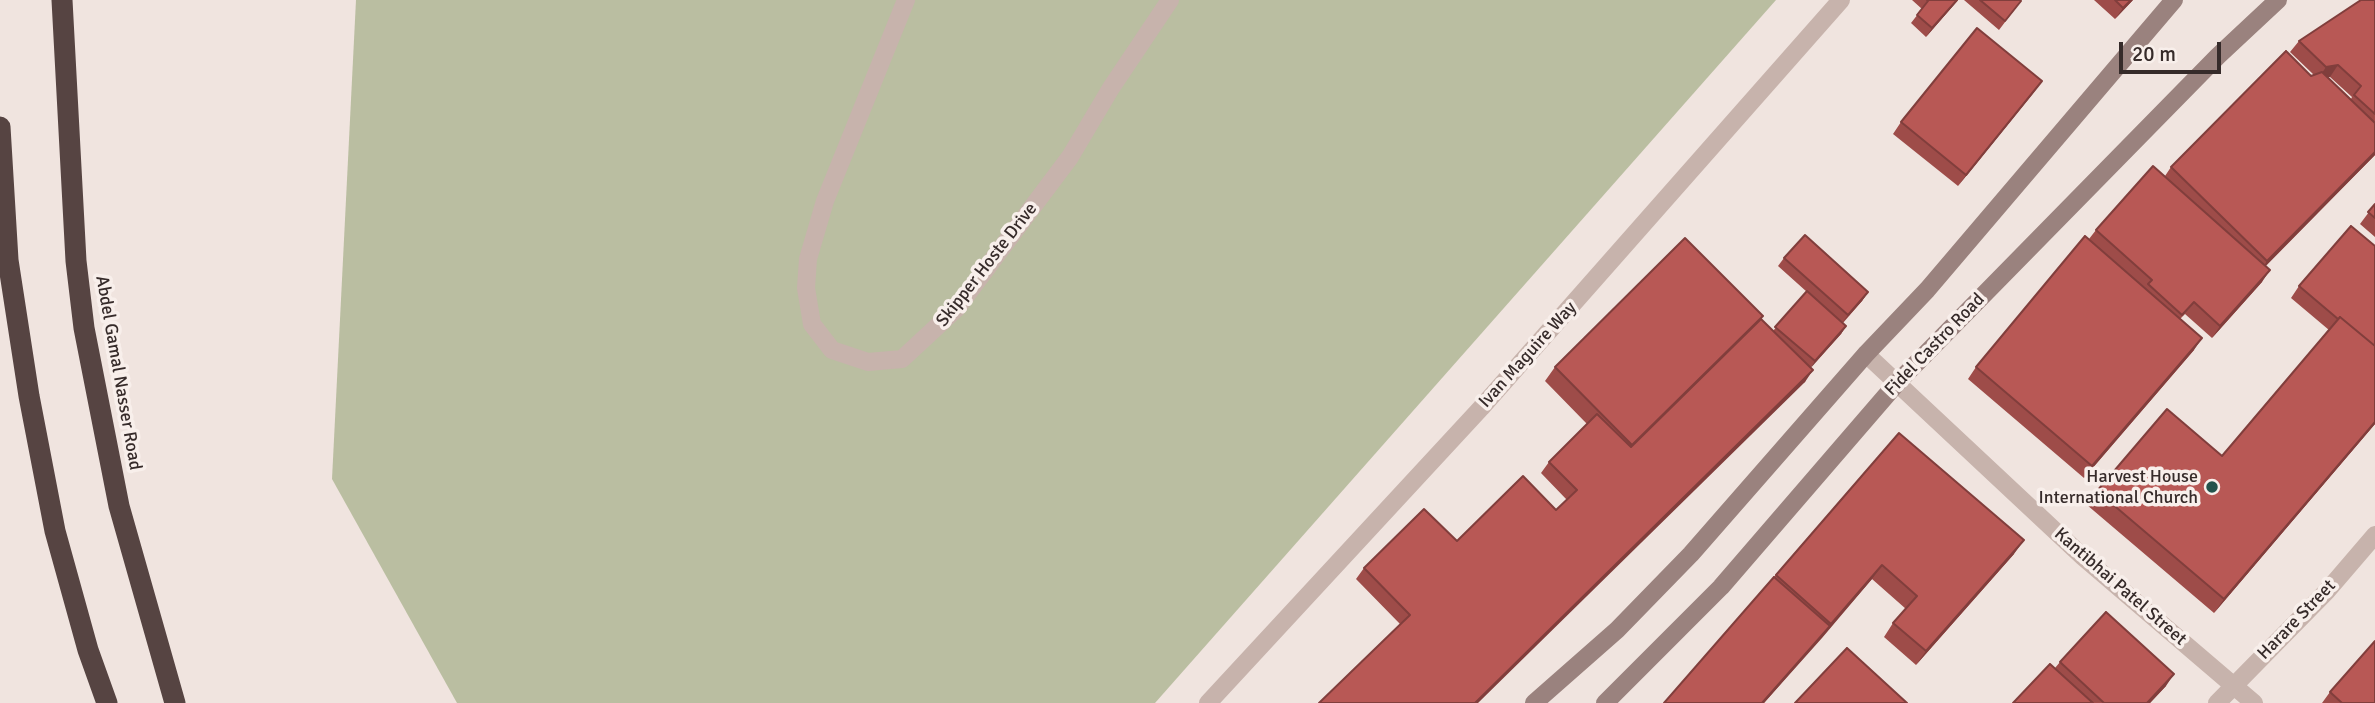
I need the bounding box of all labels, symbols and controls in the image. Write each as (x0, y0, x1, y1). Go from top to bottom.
scale bar (2123, 28, 2224, 72)
text: 20 m (2132, 41, 2176, 67)
street label: Skipper Hoste Drive (932, 199, 1042, 331)
street label: Abdel Gamal Nasser Road (90, 274, 146, 472)
street label: Fidel Castro Road (1881, 289, 1989, 401)
street label: Ivan Maguire Way (1475, 297, 1581, 413)
place label: Harvest House International Church (2038, 466, 2198, 508)
marker: Harvest House International Church (2204, 479, 2220, 495)
street label: Kantibhai Patel Street (2049, 524, 2191, 650)
street label: Harare Street (2253, 575, 2341, 665)

